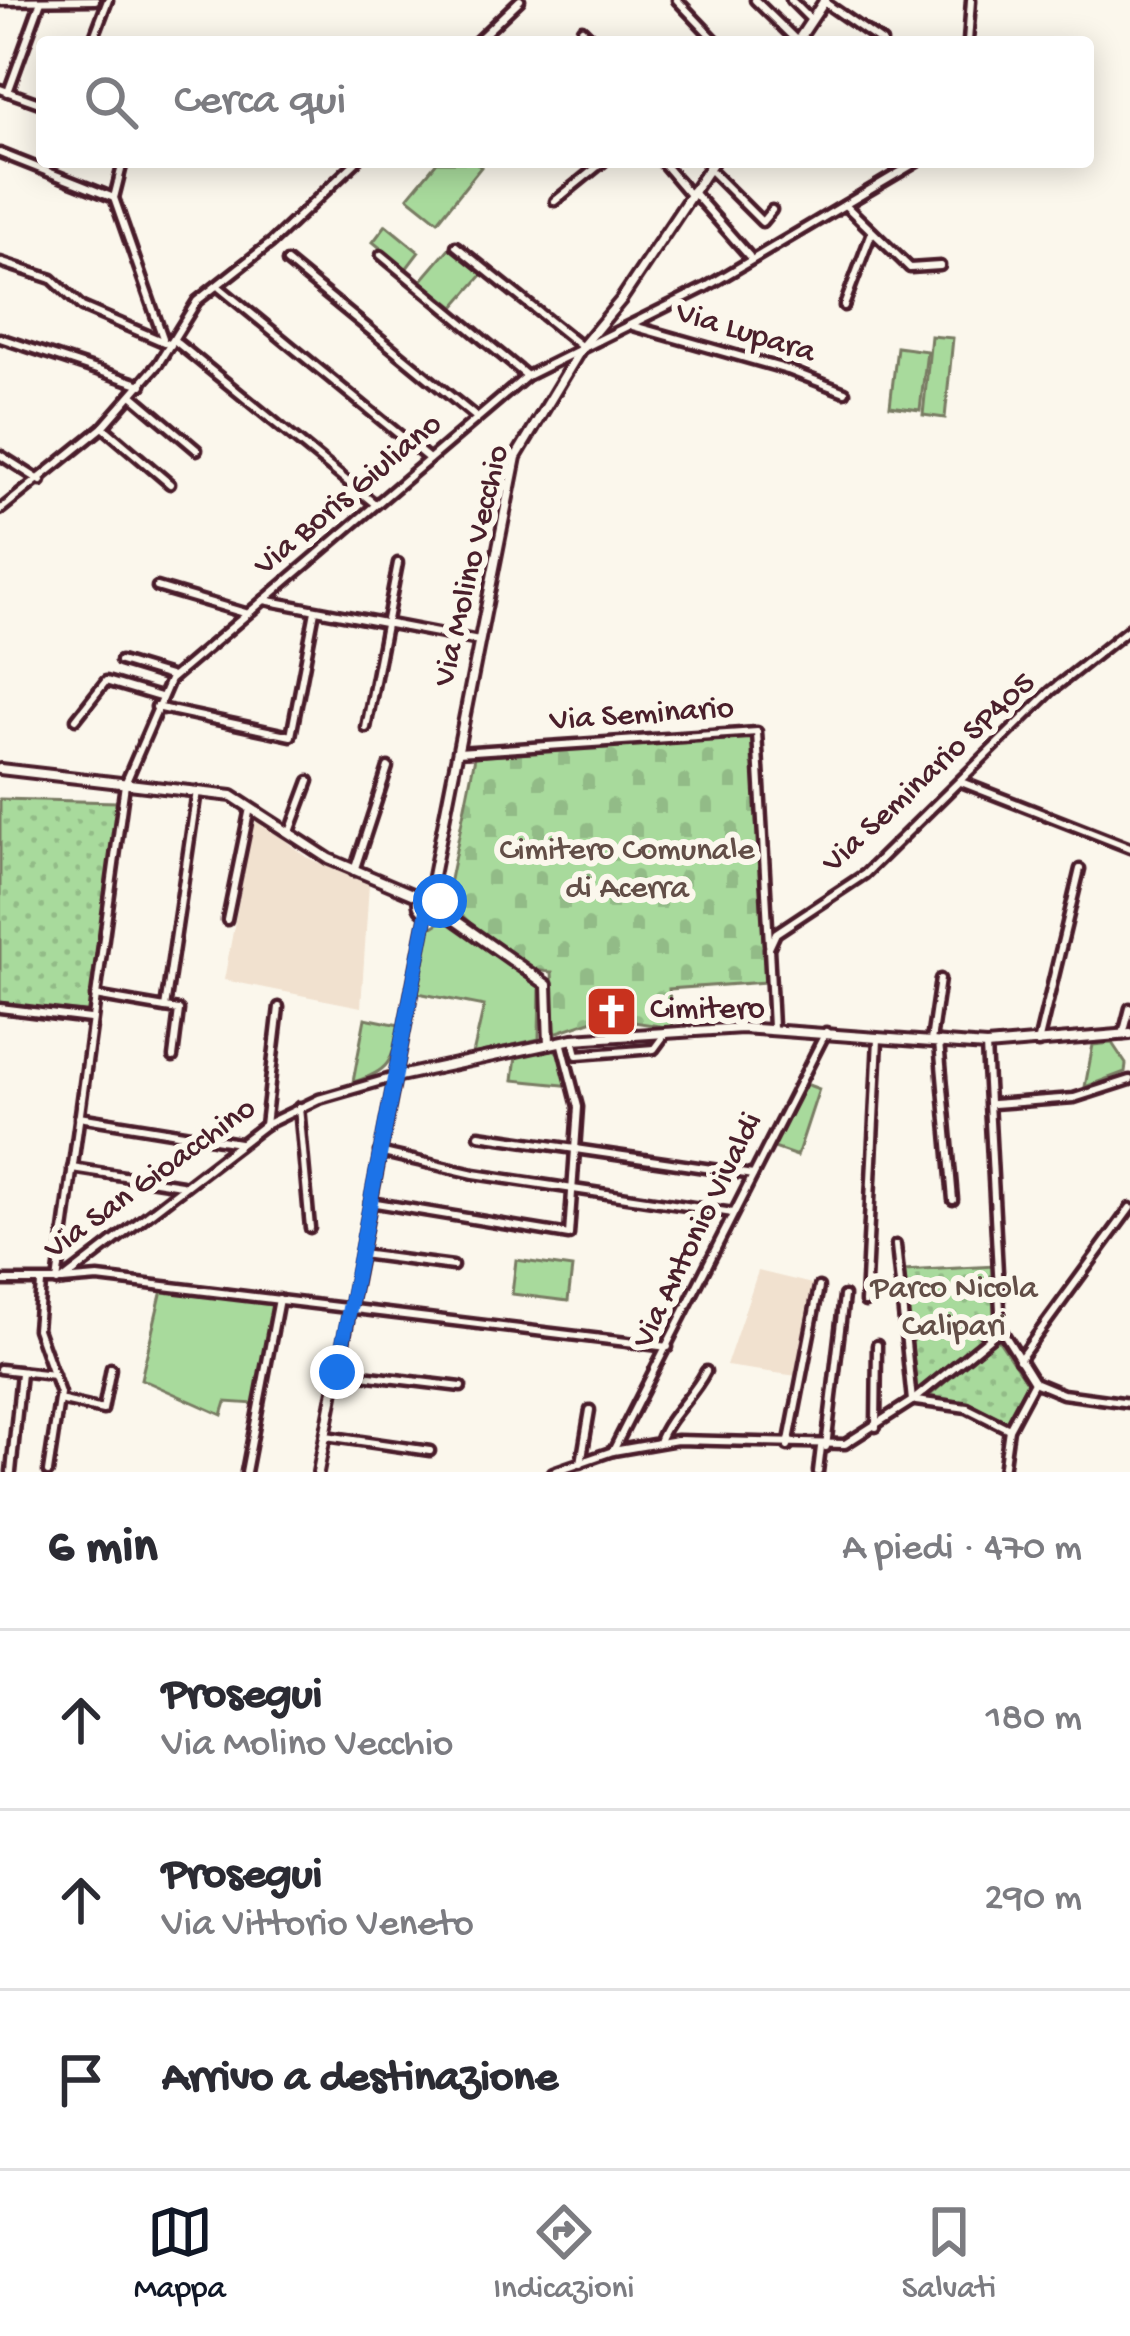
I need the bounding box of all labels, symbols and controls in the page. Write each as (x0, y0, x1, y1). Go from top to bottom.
search box (36, 36, 1094, 168)
icon: search (78, 69, 144, 135)
text: Cerca qui (174, 76, 346, 129)
street label: Via Lupara (670, 295, 821, 374)
street label: Via Boris Giuliano (247, 406, 451, 586)
street label: Via Molino Vecchio (427, 442, 519, 691)
street label: Via Seminario SP405 (815, 665, 1044, 883)
street label: Via Seminario (548, 691, 735, 741)
park label: Cimitero Comunale di Acerra (500, 833, 755, 909)
route start (413, 874, 467, 928)
church icon: Cimitero (583, 983, 639, 1039)
place label: Cimitero (650, 992, 765, 1030)
street label: Via San Gioacchino (37, 1090, 264, 1270)
street label: Via Antonio Vivaldi (625, 1107, 772, 1356)
park label: Parco Nicola Calipari (870, 1271, 1039, 1347)
route end (310, 1345, 364, 1399)
text: 6 min (48, 1520, 157, 1580)
text: A piedi · 470 m (842, 1527, 1082, 1573)
text: Prosegui (162, 1670, 322, 1723)
icon: ahead (48, 1687, 114, 1753)
text: 180 m (986, 1697, 1082, 1743)
text: Via Molino Vecchio (162, 1723, 453, 1769)
text: Prosegui (162, 1850, 322, 1903)
icon: ahead (48, 1867, 114, 1933)
text: 290 m (984, 1877, 1082, 1923)
text: Via Vittorio Veneto (162, 1903, 474, 1949)
icon: arrive (48, 2047, 114, 2113)
text: Arrivo a destinazione (162, 2053, 558, 2106)
tab: Mappa (134, 2199, 226, 2309)
tab: Indicazioni (493, 2199, 634, 2309)
tab: Salvati (902, 2199, 996, 2309)

